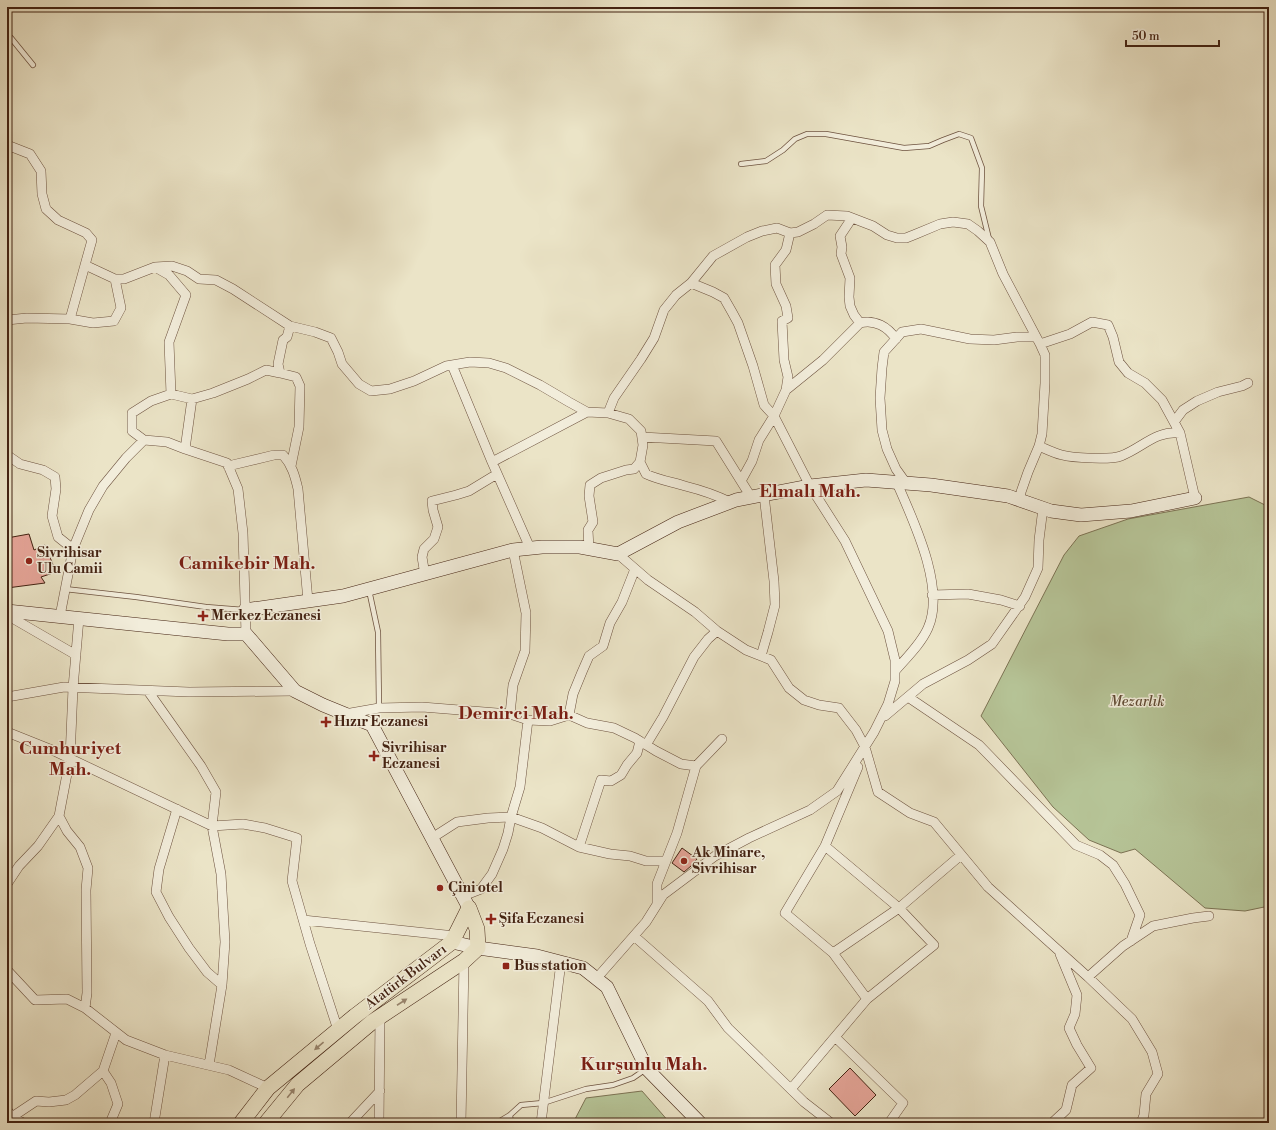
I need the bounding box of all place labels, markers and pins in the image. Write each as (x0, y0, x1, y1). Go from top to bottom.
place label: Sivrihisar Ulu Camii (37, 544, 103, 578)
marker: Sivrihisar Ulu Camii (24, 556, 34, 566)
place label: Merkez Eczanesi (211, 607, 322, 625)
marker: Merkez Eczanesi (198, 611, 208, 621)
place label: Hızır Eczanesi (334, 713, 429, 731)
marker: Hızır Eczanesi (321, 717, 331, 727)
place label: Sivrihisar Eczanesi (382, 739, 447, 773)
marker: Sivrihisar Eczanesi (369, 751, 379, 761)
place label: Ak Minare, Sivrihisar (691, 844, 765, 878)
marker: Ak Minare, Sivrihisar (679, 856, 689, 866)
place label: Çini otel (448, 879, 503, 897)
marker: Çini otel (435, 883, 445, 893)
place label: Şifa Eczanesi (499, 910, 585, 928)
marker: Şifa Eczanesi (486, 914, 496, 924)
place label: Bus station (514, 957, 587, 975)
marker: Bus station (501, 961, 511, 971)

